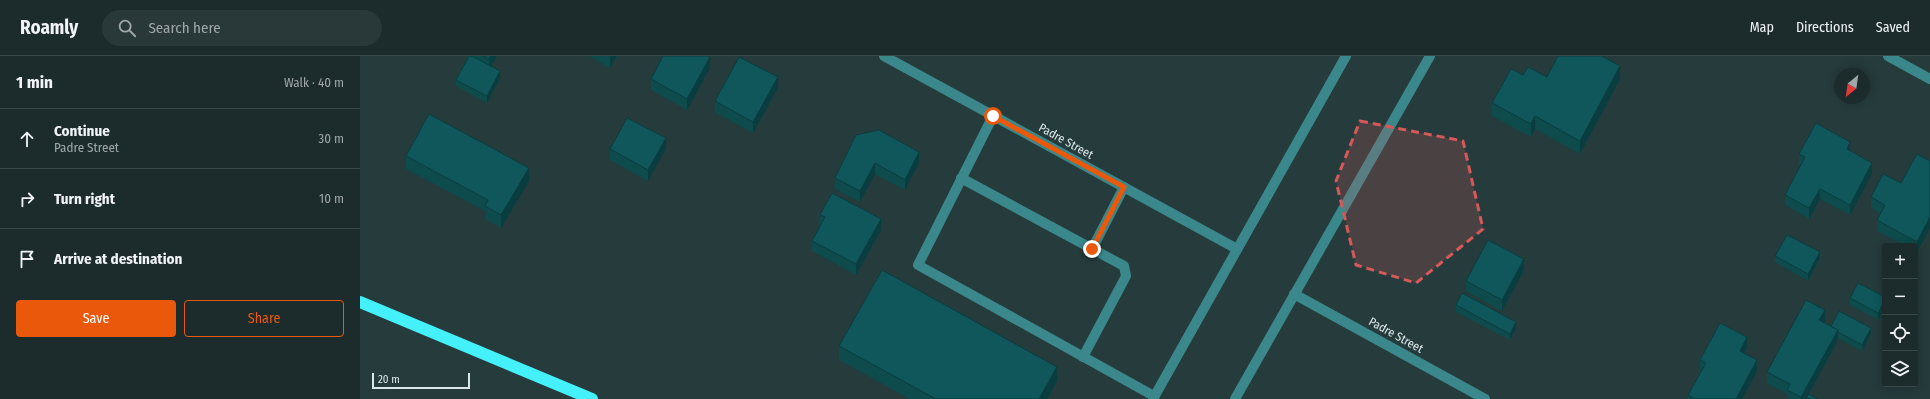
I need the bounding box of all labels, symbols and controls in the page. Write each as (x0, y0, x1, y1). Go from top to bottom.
search box (102, 10, 382, 46)
text: Roamly (20, 16, 78, 39)
icon: search (116, 17, 138, 39)
text: Search here (148, 19, 221, 37)
text: Map (1750, 19, 1774, 36)
text: Directions (1796, 19, 1854, 36)
text: Saved (1876, 19, 1910, 36)
north arrow (1834, 68, 1870, 104)
text: 1 min (16, 72, 53, 93)
text: Walk · 40 m (284, 75, 344, 90)
route start (984, 107, 1002, 125)
street label: Padre Street (1036, 120, 1096, 162)
text: Continue (54, 122, 110, 140)
icon: ahead (16, 128, 38, 150)
text: 30 m (318, 131, 344, 146)
text: Padre Street (54, 140, 119, 155)
icon: right (16, 188, 38, 210)
text: Turn right (54, 190, 115, 208)
text: 10 m (319, 191, 344, 206)
route end (1083, 240, 1101, 258)
map controls (1882, 243, 1918, 387)
button: + (1882, 243, 1918, 279)
icon: arrive (16, 248, 38, 270)
text: Arrive at destination (54, 250, 182, 268)
button: − (1882, 279, 1918, 315)
button: Save (16, 300, 176, 337)
button: Share (184, 300, 344, 337)
street label: Padre Street (1366, 314, 1426, 356)
button: locate (1882, 315, 1918, 351)
button: layers (1882, 351, 1918, 387)
scale bar (372, 371, 470, 390)
text: 20 m (378, 373, 400, 386)

